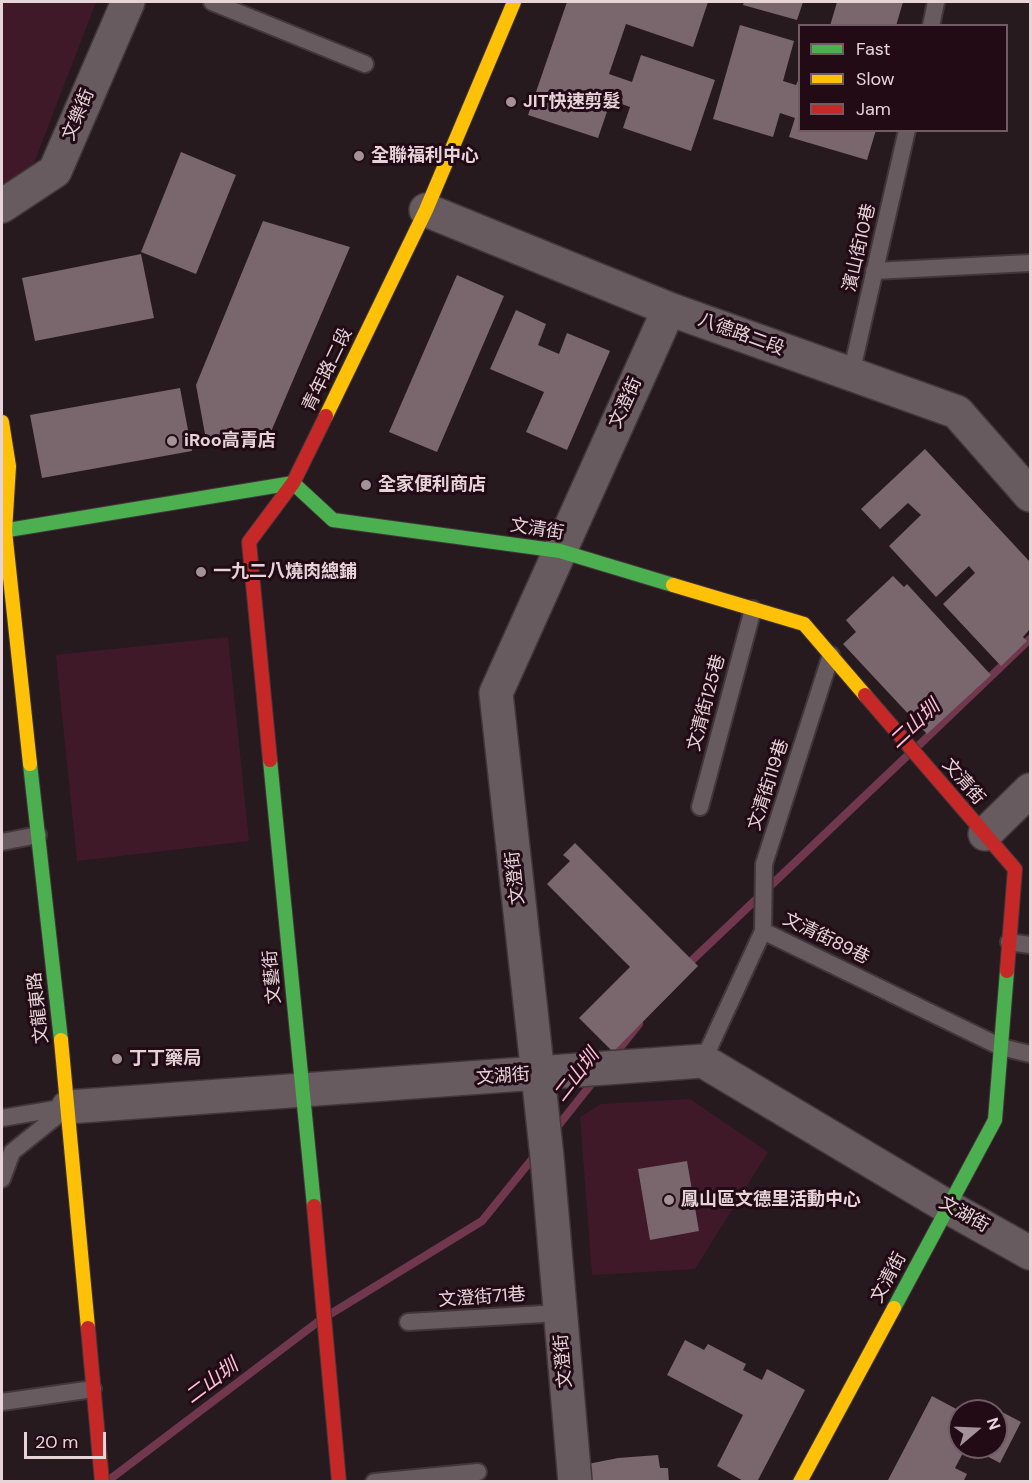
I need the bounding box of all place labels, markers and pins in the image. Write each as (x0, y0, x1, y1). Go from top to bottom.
place label: JIT快速剪髮 (523, 91, 620, 113)
marker: JIT快速剪髮 (504, 95, 518, 109)
place label: 全聯福利中心 (371, 145, 479, 167)
marker: 全聯福利中心 (352, 149, 366, 163)
place label: iRoo高青店 (184, 430, 276, 452)
marker: iRoo高青店 (165, 434, 179, 448)
place label: 全家便利商店 (378, 474, 486, 496)
marker: 全家便利商店 (359, 478, 373, 492)
place label: 一九二八燒肉總鋪 (213, 561, 357, 583)
marker: 一九二八燒肉總鋪 (194, 565, 208, 579)
place label: 丁丁藥局 (129, 1048, 201, 1070)
marker: 丁丁藥局 (110, 1052, 124, 1066)
place label: 鳳山區文德里活動中心 (681, 1189, 861, 1211)
marker: 鳳山區文德里活動中心 (662, 1193, 676, 1207)

